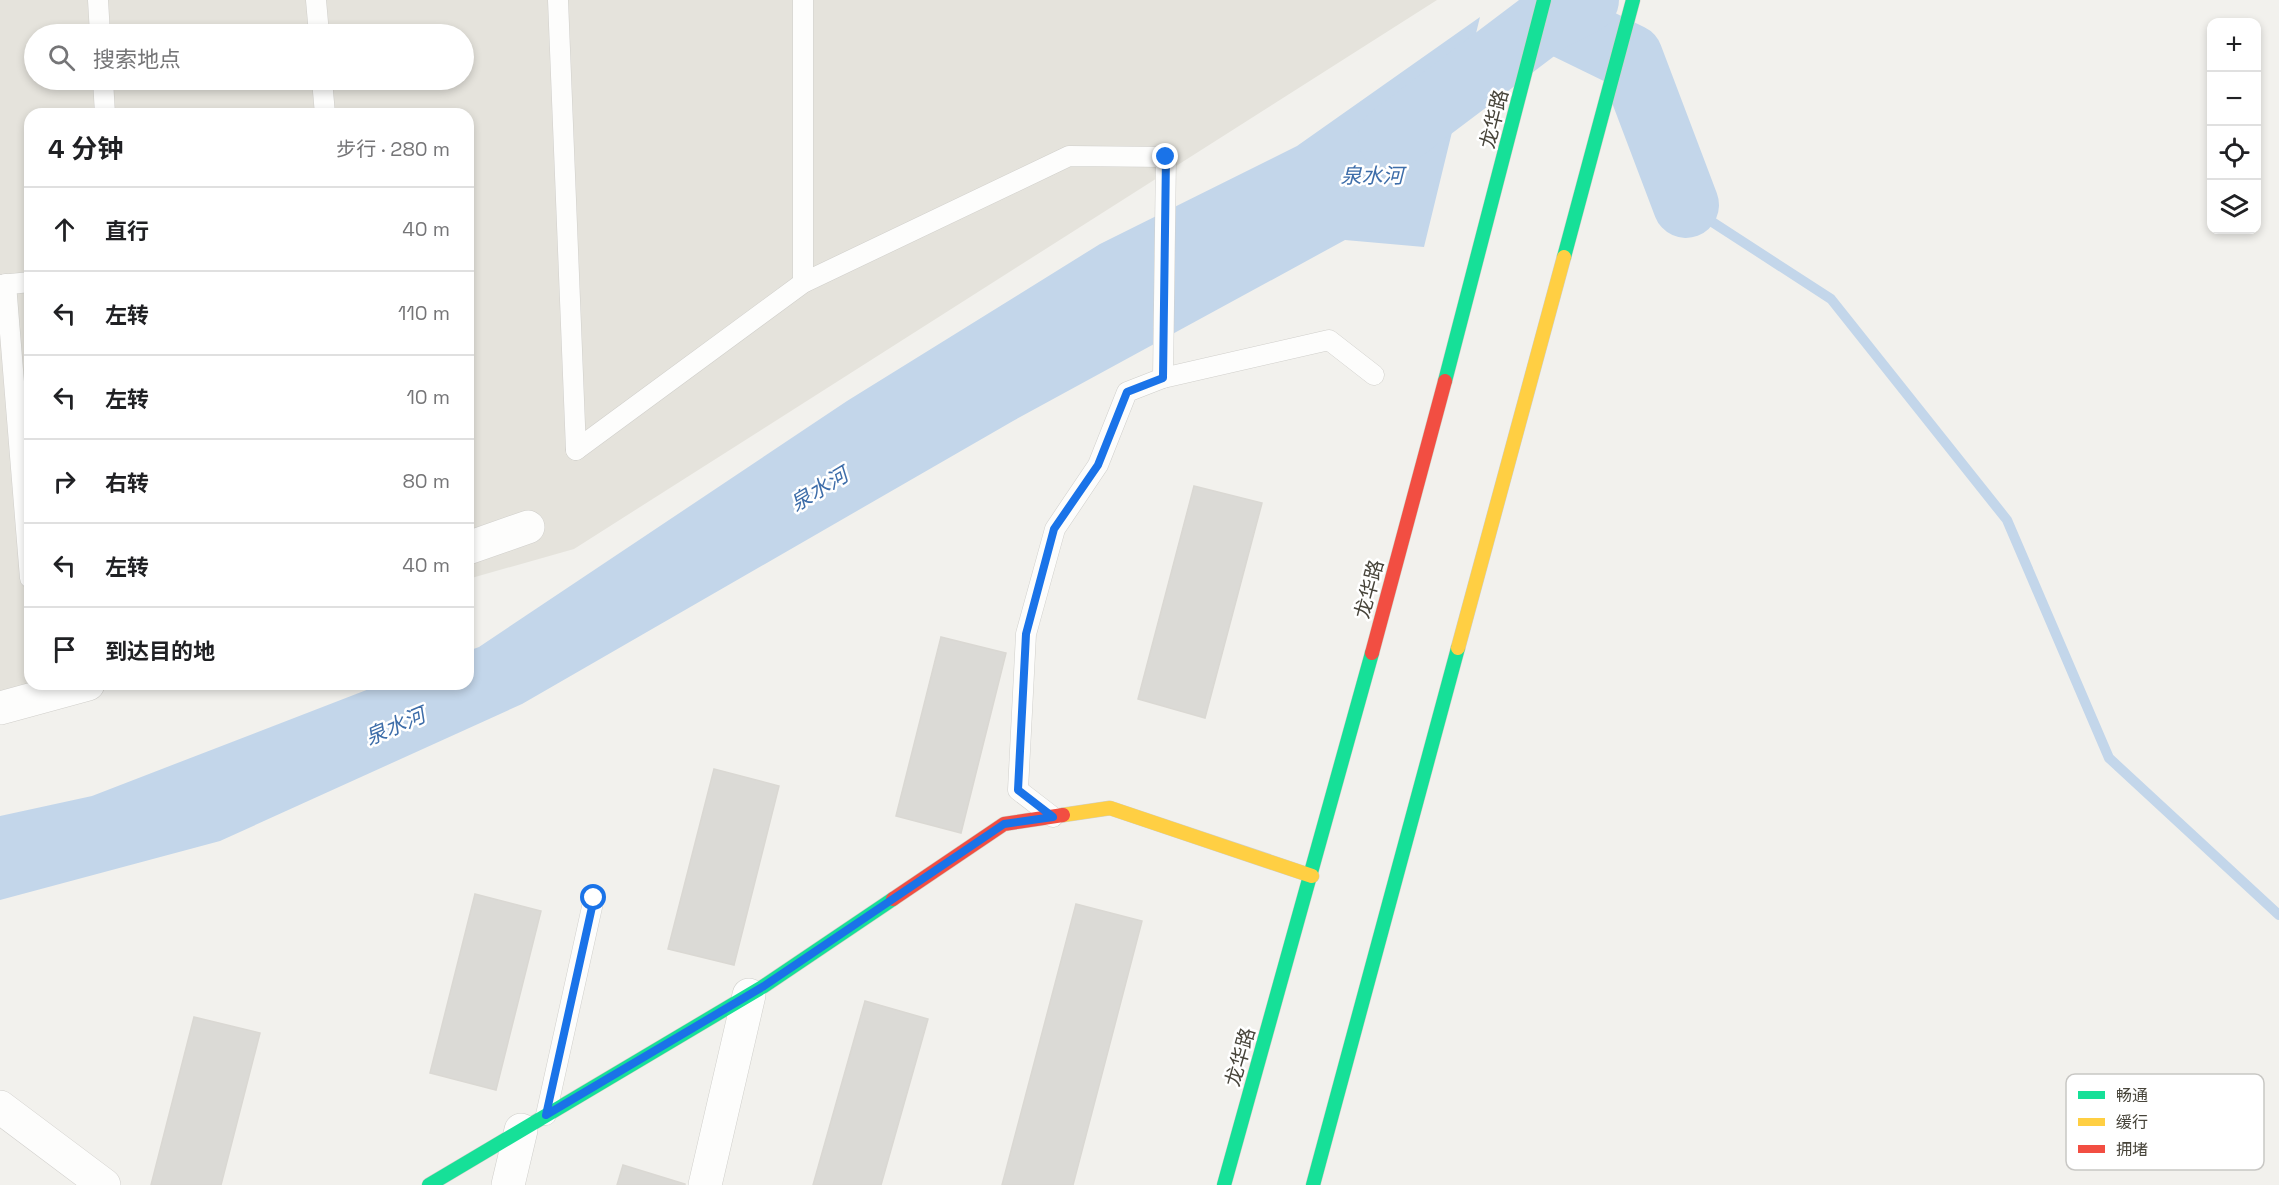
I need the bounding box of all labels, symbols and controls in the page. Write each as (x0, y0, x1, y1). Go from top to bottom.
map controls (2207, 18, 2261, 234)
button: + (2207, 18, 2261, 72)
search box (24, 24, 474, 90)
icon: search (45, 41, 78, 74)
text: 搜索地点 (93, 45, 181, 73)
button: − (2207, 72, 2261, 126)
street label: 龙华路 (1474, 87, 1514, 151)
button: locate (2207, 126, 2261, 180)
text: 4 分钟 (48, 132, 123, 166)
text: 步行 · 280 m (336, 136, 450, 162)
route end (1152, 143, 1178, 169)
water label: 泉水河 (1341, 162, 1407, 189)
button: layers (2207, 180, 2261, 234)
icon: ahead (48, 213, 81, 246)
text: 40 m (402, 216, 450, 242)
text: 直行 (105, 217, 149, 245)
icon: left (48, 297, 81, 330)
text: 110 m (398, 300, 450, 326)
text: 左转 (105, 301, 149, 329)
icon: left (48, 381, 81, 414)
text: 10 m (406, 384, 450, 410)
text: 左转 (105, 385, 149, 413)
water label: 泉水河 (785, 459, 856, 517)
icon: right (48, 465, 81, 498)
text: 80 m (402, 468, 450, 494)
text: 右转 (105, 469, 149, 497)
icon: left (48, 549, 81, 582)
text: 40 m (402, 552, 450, 578)
text: 左转 (105, 553, 149, 581)
street label: 龙华路 (1349, 557, 1389, 621)
icon: arrive (48, 633, 81, 666)
text: 到达目的地 (105, 637, 215, 665)
water label: 泉水河 (361, 700, 433, 751)
route start (580, 884, 606, 910)
street label: 龙华路 (1219, 1025, 1261, 1089)
legend (2066, 1074, 2264, 1170)
text: 畅通 (2116, 1085, 2148, 1106)
text: 缓行 (2116, 1112, 2148, 1133)
text: 拥堵 (2116, 1139, 2148, 1160)

